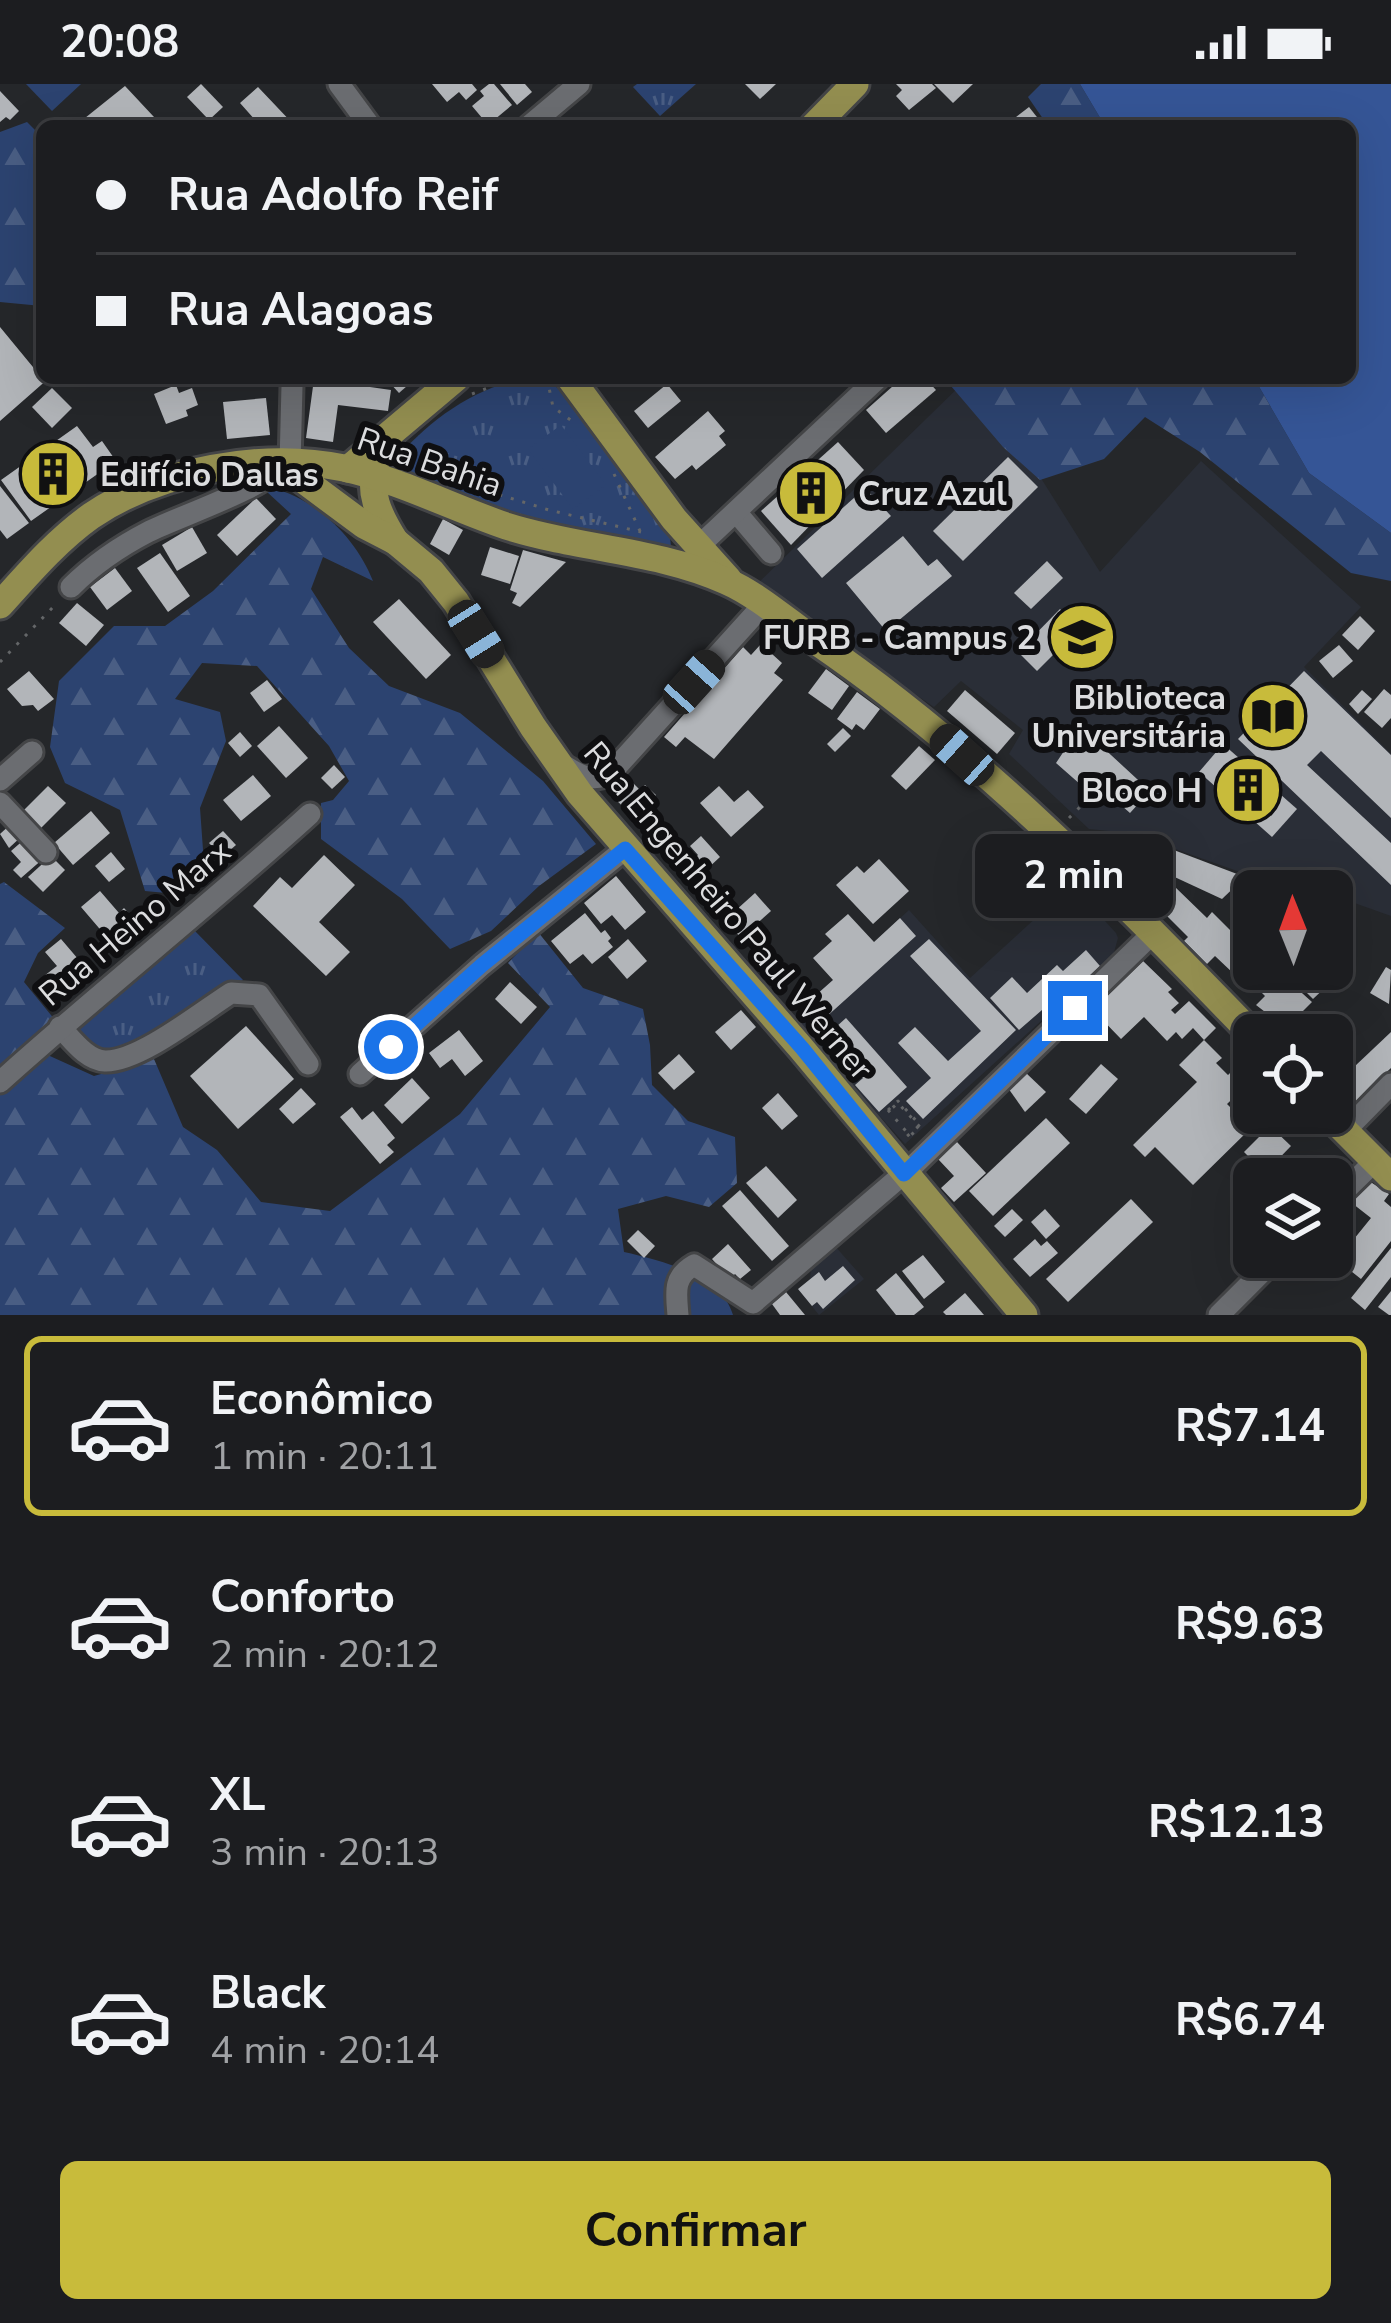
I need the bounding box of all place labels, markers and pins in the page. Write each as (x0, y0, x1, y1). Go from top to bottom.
building icon: Edifício Dallas (18, 439, 88, 509)
place label: Edifício Dallas (100, 453, 319, 498)
building icon: Cruz Azul (776, 458, 846, 528)
place label: Cruz Azul (858, 472, 1007, 517)
school or university icon: FURB - Campus 2 (1047, 602, 1117, 672)
place label: FURB - Campus 2 (763, 616, 1036, 661)
place label: Biblioteca Universitária (1032, 676, 1226, 759)
library icon: Biblioteca Universitária (1238, 681, 1308, 751)
building icon: Bloco H (1213, 755, 1283, 825)
place label: Bloco H (1081, 769, 1202, 814)

